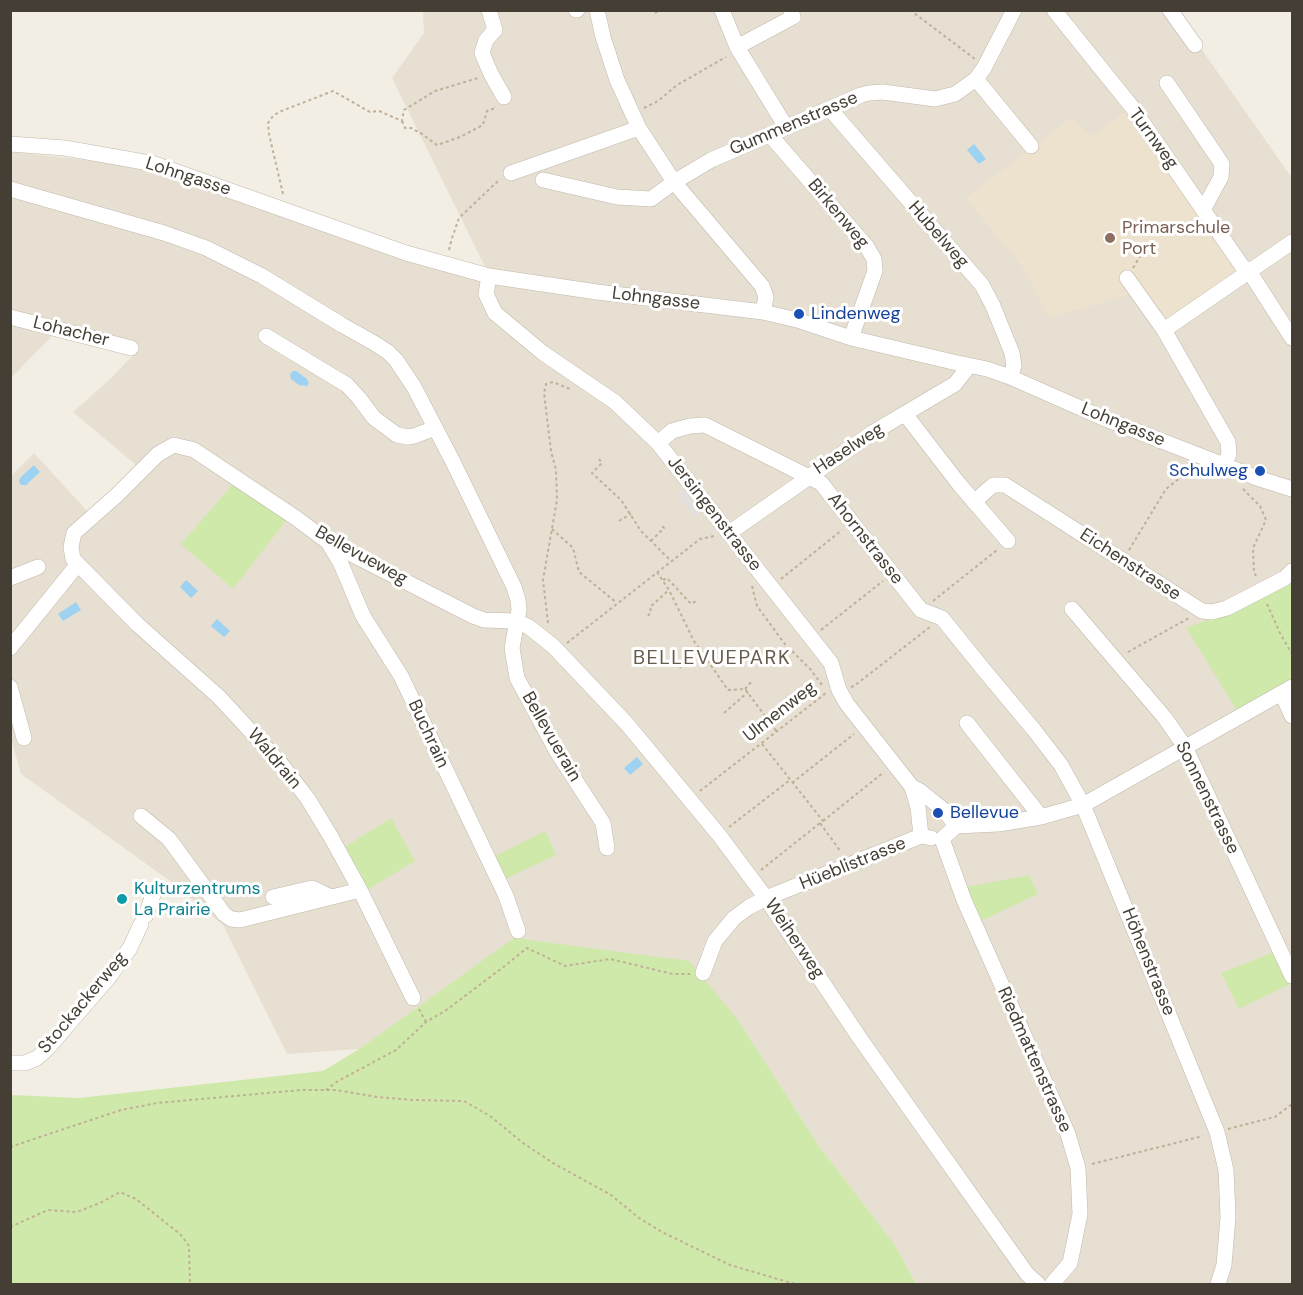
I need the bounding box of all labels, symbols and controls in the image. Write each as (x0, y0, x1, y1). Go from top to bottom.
street label: Gummenstrasse (727, 87, 861, 161)
street label: Turnweg (1124, 104, 1182, 174)
street label: Lohngasse (143, 153, 233, 201)
street label: Birkenweg (803, 175, 873, 253)
street label: Hubelweg (903, 197, 973, 273)
place label: Primarschule Port (1122, 217, 1230, 260)
marker: Primarschule Port (1103, 231, 1117, 245)
street label: Lohngasse (611, 283, 701, 315)
place label: Lindenweg (811, 303, 901, 325)
marker: Lindenweg (792, 307, 806, 321)
street label: Lohacher (31, 312, 111, 352)
street label: Lohngasse (1078, 398, 1168, 452)
street label: Haselweg (810, 418, 888, 480)
street label: Jersingenstrasse (662, 452, 766, 576)
place label: Schulweg (1169, 460, 1248, 482)
marker: Schulweg (1253, 464, 1267, 478)
street label: Ahornstrasse (823, 489, 907, 589)
street label: Bellevueweg (311, 522, 411, 590)
street label: Eichenstrasse (1075, 524, 1185, 606)
district label: BELLEVUEPARK (633, 647, 791, 671)
street label: Ulmenweg (739, 677, 821, 747)
street label: Bellevuerain (517, 688, 585, 786)
street label: Buchrain (403, 696, 453, 772)
street label: Waldrain (242, 724, 306, 794)
street label: Sonnenstrasse (1170, 738, 1244, 858)
place label: Bellevue (950, 802, 1019, 824)
marker: Bellevue (931, 806, 945, 820)
street label: Hüeblistrasse (797, 833, 909, 895)
place label: Kulturzentrums La Prairie (134, 878, 260, 920)
marker: Kulturzentrums La Prairie (115, 892, 129, 906)
street label: Weiherweg (759, 895, 829, 983)
street label: Höhenstrasse (1117, 905, 1179, 1019)
street label: Stockackerweg (34, 948, 132, 1058)
street label: Riedmattenstrasse (992, 984, 1076, 1136)

